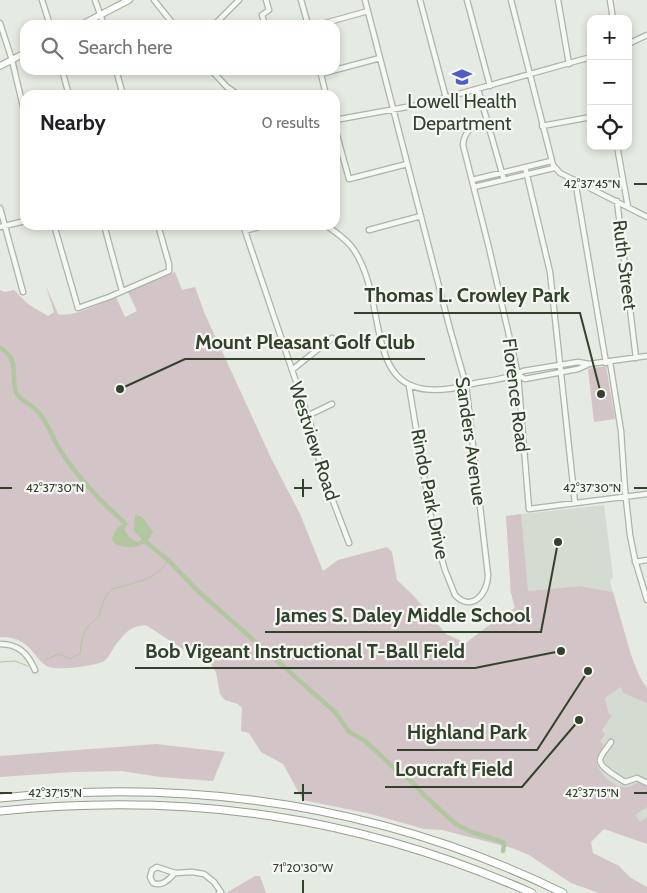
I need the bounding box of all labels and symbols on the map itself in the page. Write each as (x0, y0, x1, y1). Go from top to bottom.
school or university icon: Lowell Health Department (451, 66, 473, 88)
place label: Lowell Health Department (407, 90, 517, 135)
text: 42°37'45"N (564, 176, 620, 191)
street label: Ruth Street (608, 218, 642, 312)
callout: Thomas L. Crowley Park (354, 278, 580, 313)
text: Thomas L. Crowley Park (364, 283, 570, 307)
callout: Mount Pleasant Golf Club (185, 324, 425, 359)
text: Mount Pleasant Golf Club (195, 330, 415, 354)
street label: Florence Road (498, 337, 534, 453)
street label: Sanders Avenue (451, 375, 491, 507)
street label: Westview Road (284, 379, 344, 503)
street label: Rindo Park Drive (406, 427, 454, 561)
text: 42°37'30"N (26, 480, 84, 495)
text: 42°37'30"N (563, 480, 621, 495)
callout: James S. Daley Middle School (265, 597, 541, 632)
text: James S. Daley Middle School (274, 603, 531, 627)
callout: Bob Vigeant Instructional T-Ball Field (135, 633, 475, 668)
text: Bob Vigeant Instructional T-Ball Field (145, 639, 465, 663)
callout: Highland Park (397, 715, 537, 750)
text: Highland Park (407, 720, 527, 744)
callout: Loucraft Field (385, 752, 522, 787)
text: Loucraft Field (395, 757, 513, 781)
text: 42°37'15"N (28, 785, 82, 800)
text: 42°37'15"N (565, 785, 619, 800)
text: 71°20'30"W (273, 860, 334, 875)

